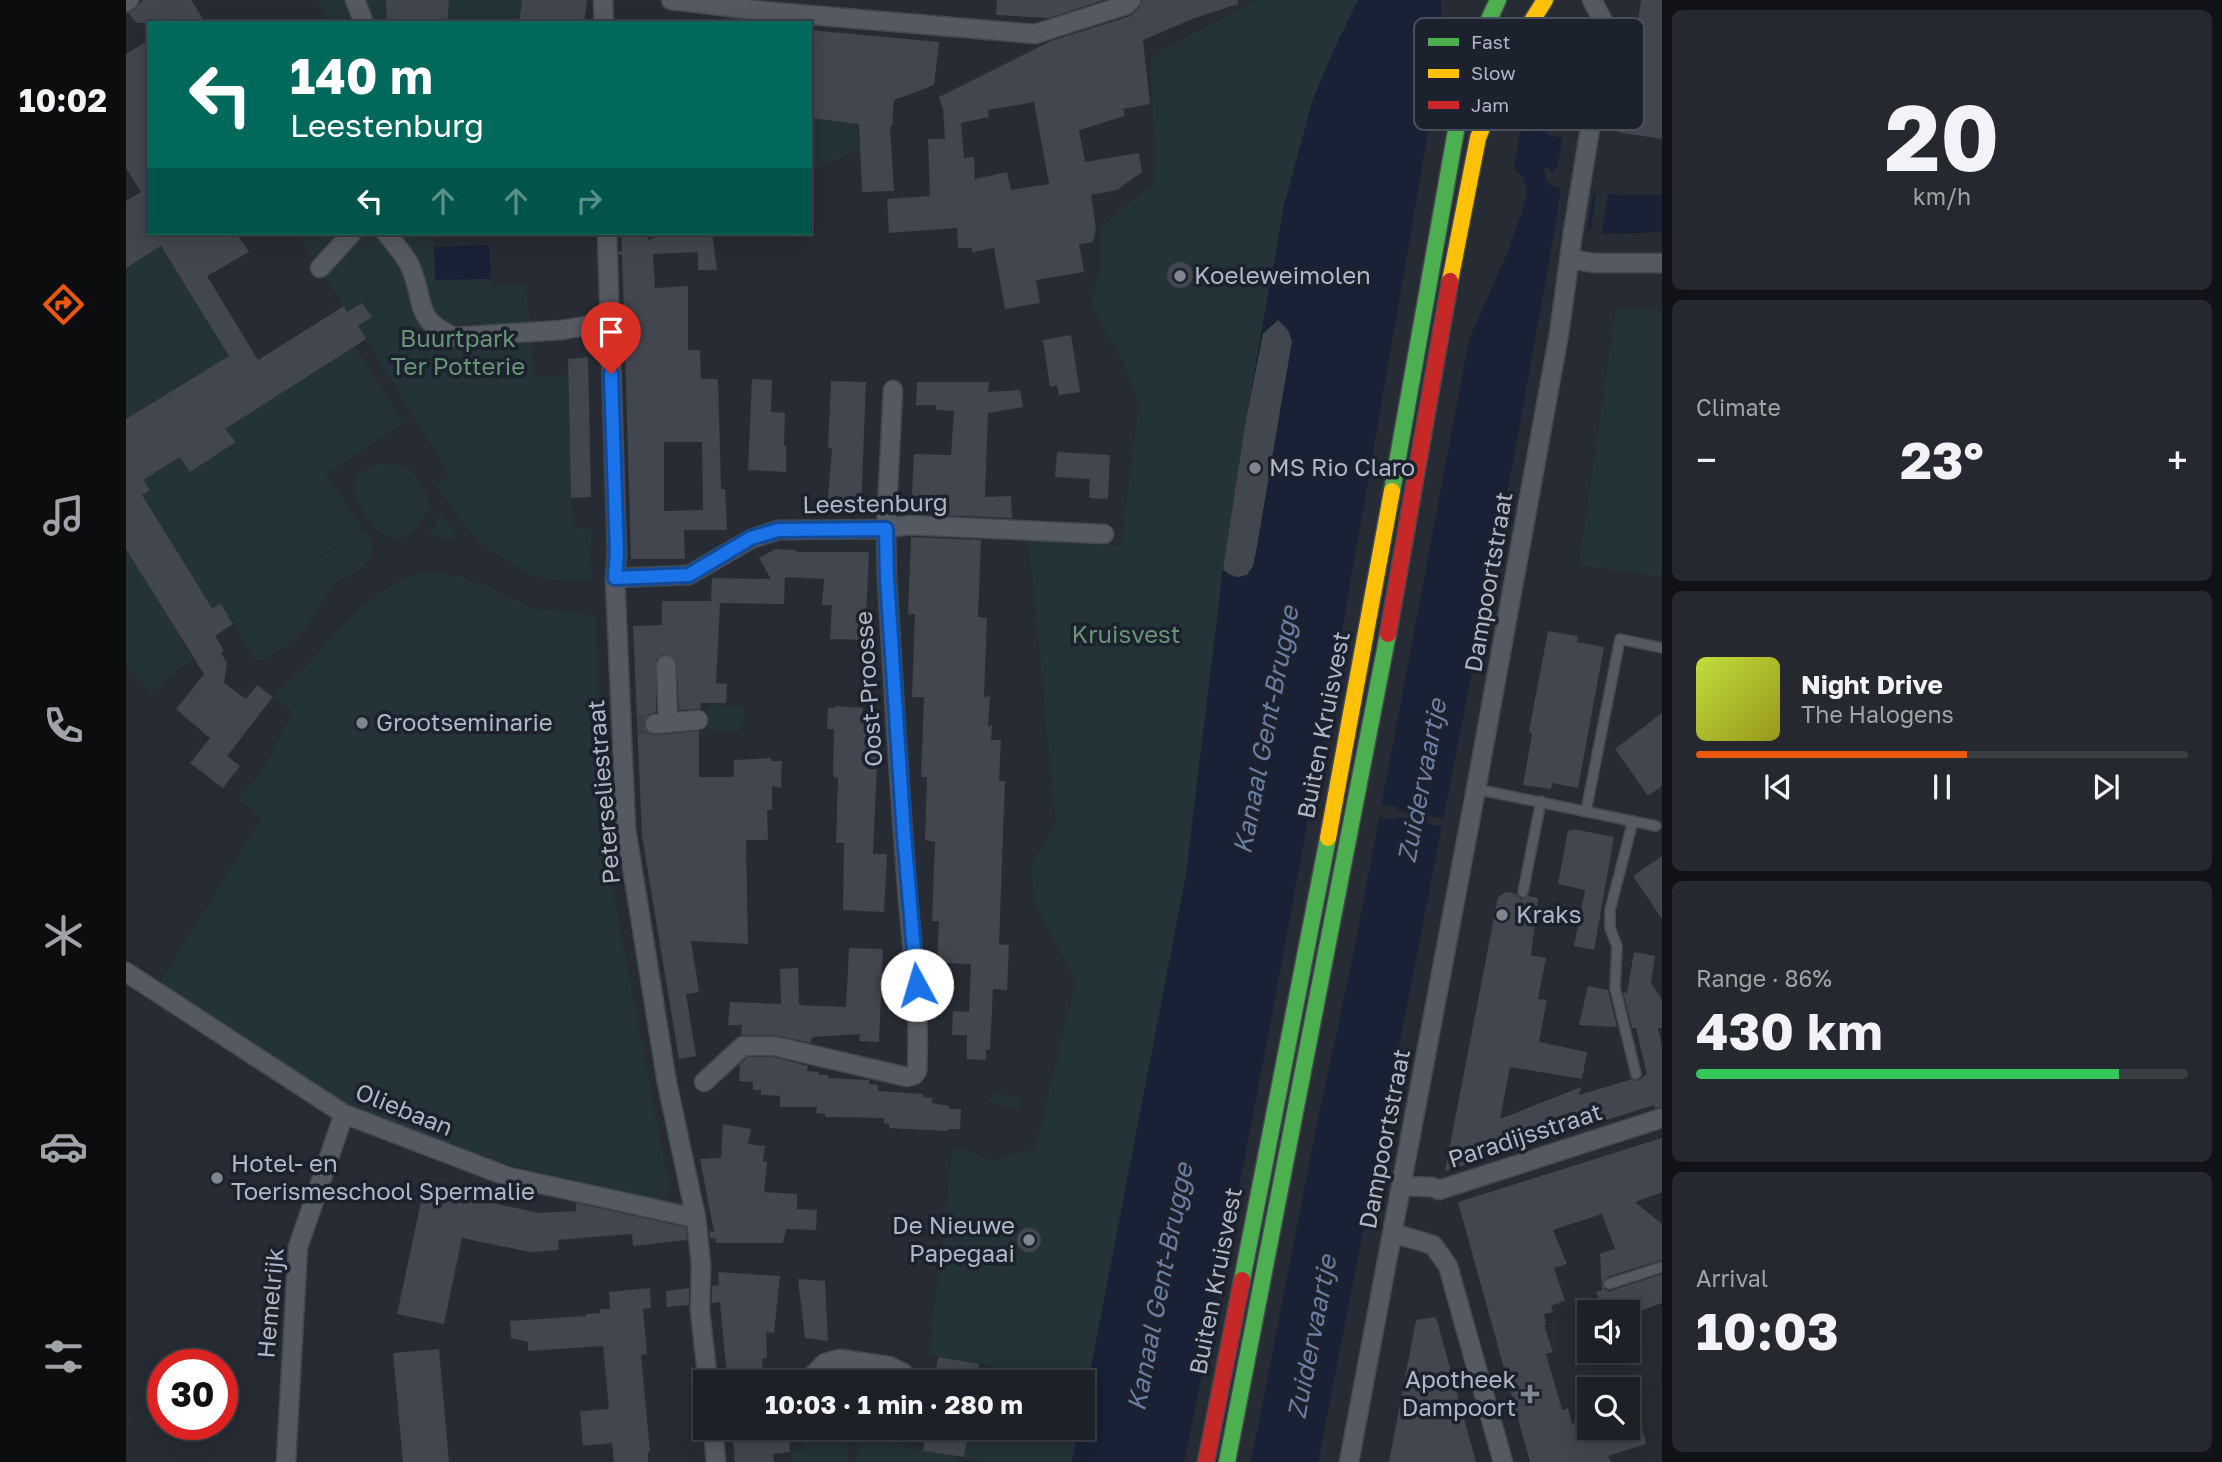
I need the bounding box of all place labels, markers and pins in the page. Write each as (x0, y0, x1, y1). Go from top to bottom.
place label: Koeleweimolen (1194, 260, 1371, 289)
marker: Koeleweimolen (1172, 268, 1188, 284)
pin (581, 302, 641, 374)
place label: MS Rio Claro (1269, 452, 1415, 481)
marker: MS Rio Claro (1247, 460, 1263, 476)
place label: Grootseminarie (376, 707, 553, 736)
marker: Grootseminarie (354, 715, 370, 731)
place label: Kraks (1516, 899, 1582, 928)
marker: Kraks (1494, 907, 1510, 923)
place label: Hotel- en Toerismeschool Spermalie (231, 1148, 535, 1205)
marker: Hotel- en Toerismeschool Spermalie (209, 1170, 225, 1186)
place label: De Nieuwe Papegaai (892, 1210, 1015, 1267)
marker: De Nieuwe Papegaai (1021, 1232, 1037, 1248)
place label: Apotheek Dampoort (1401, 1364, 1516, 1421)
marker: Apotheek Dampoort (1522, 1386, 1538, 1402)

